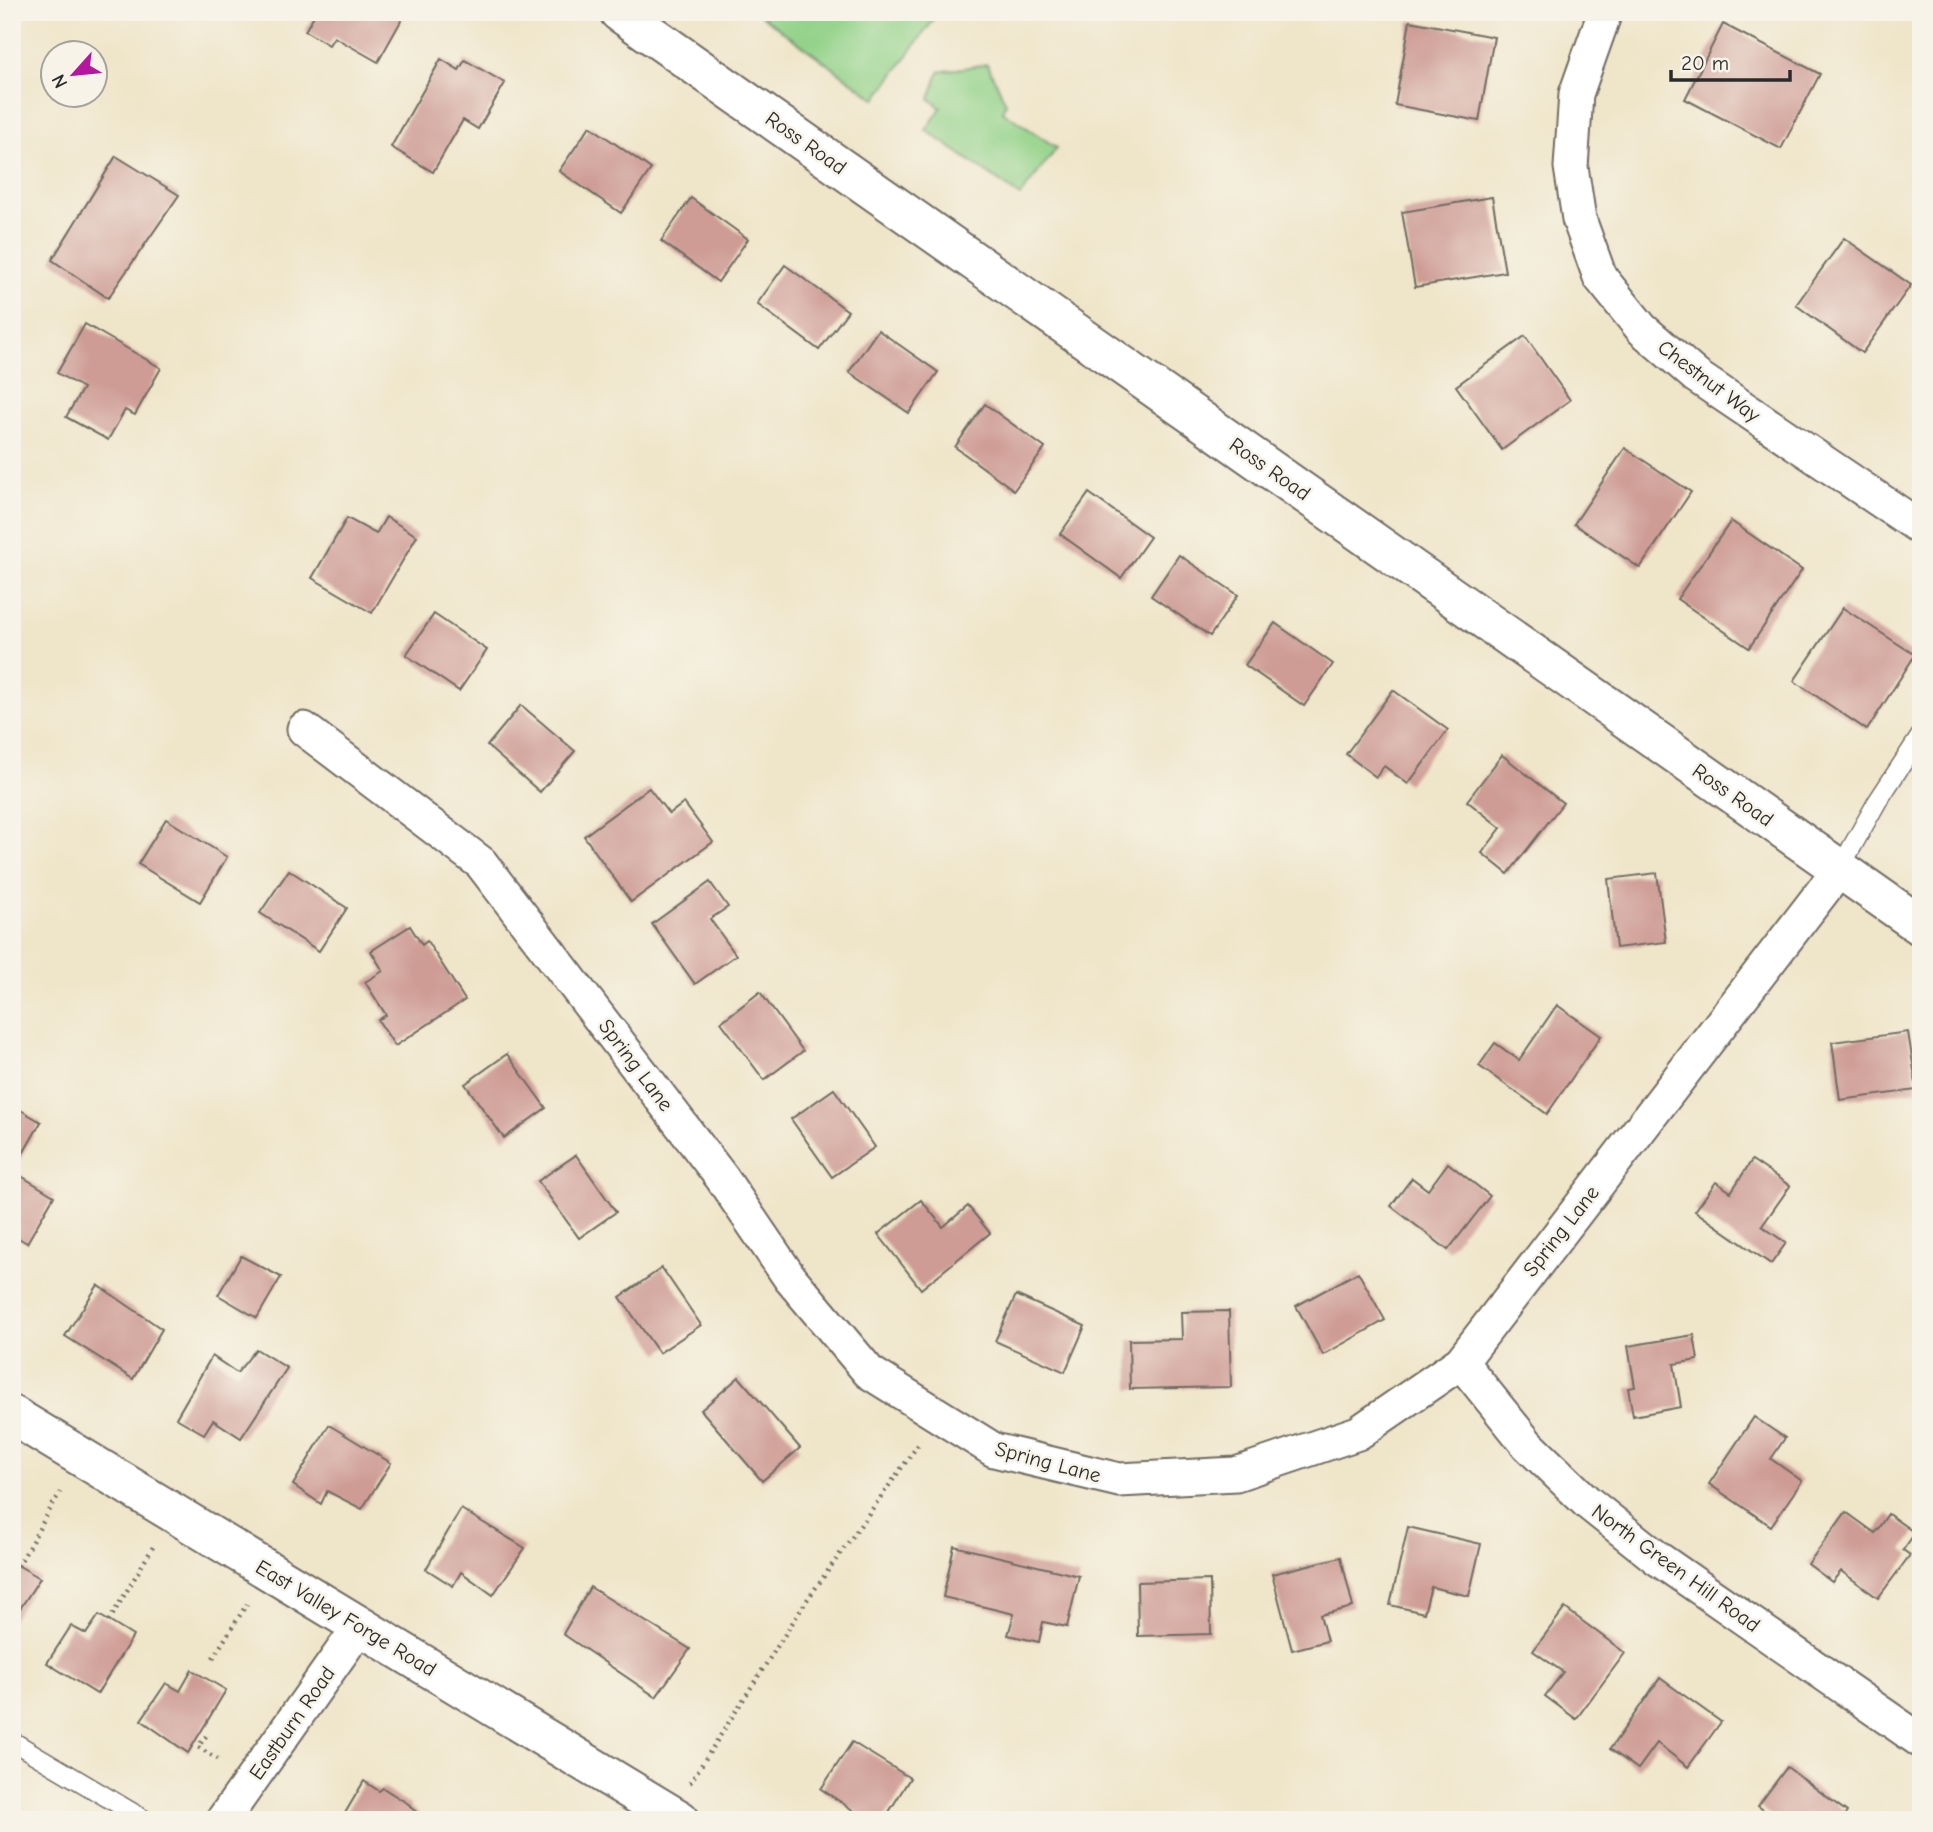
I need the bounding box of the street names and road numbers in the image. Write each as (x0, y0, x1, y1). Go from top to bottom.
street label: Ross Road (761, 106, 851, 180)
street label: Chestnut Way (1653, 335, 1765, 428)
street label: Ross Road (1225, 432, 1315, 506)
street label: Ross Road (1688, 758, 1778, 832)
street label: Spring Lane (594, 1014, 678, 1116)
street label: Spring Lane (1518, 1181, 1604, 1281)
street label: Spring Lane (992, 1436, 1104, 1488)
street label: North Green Hill Road (1587, 1499, 1765, 1637)
street label: East Valley Forge Road (252, 1555, 440, 1681)
street label: Eastburn Road (244, 1662, 340, 1784)

